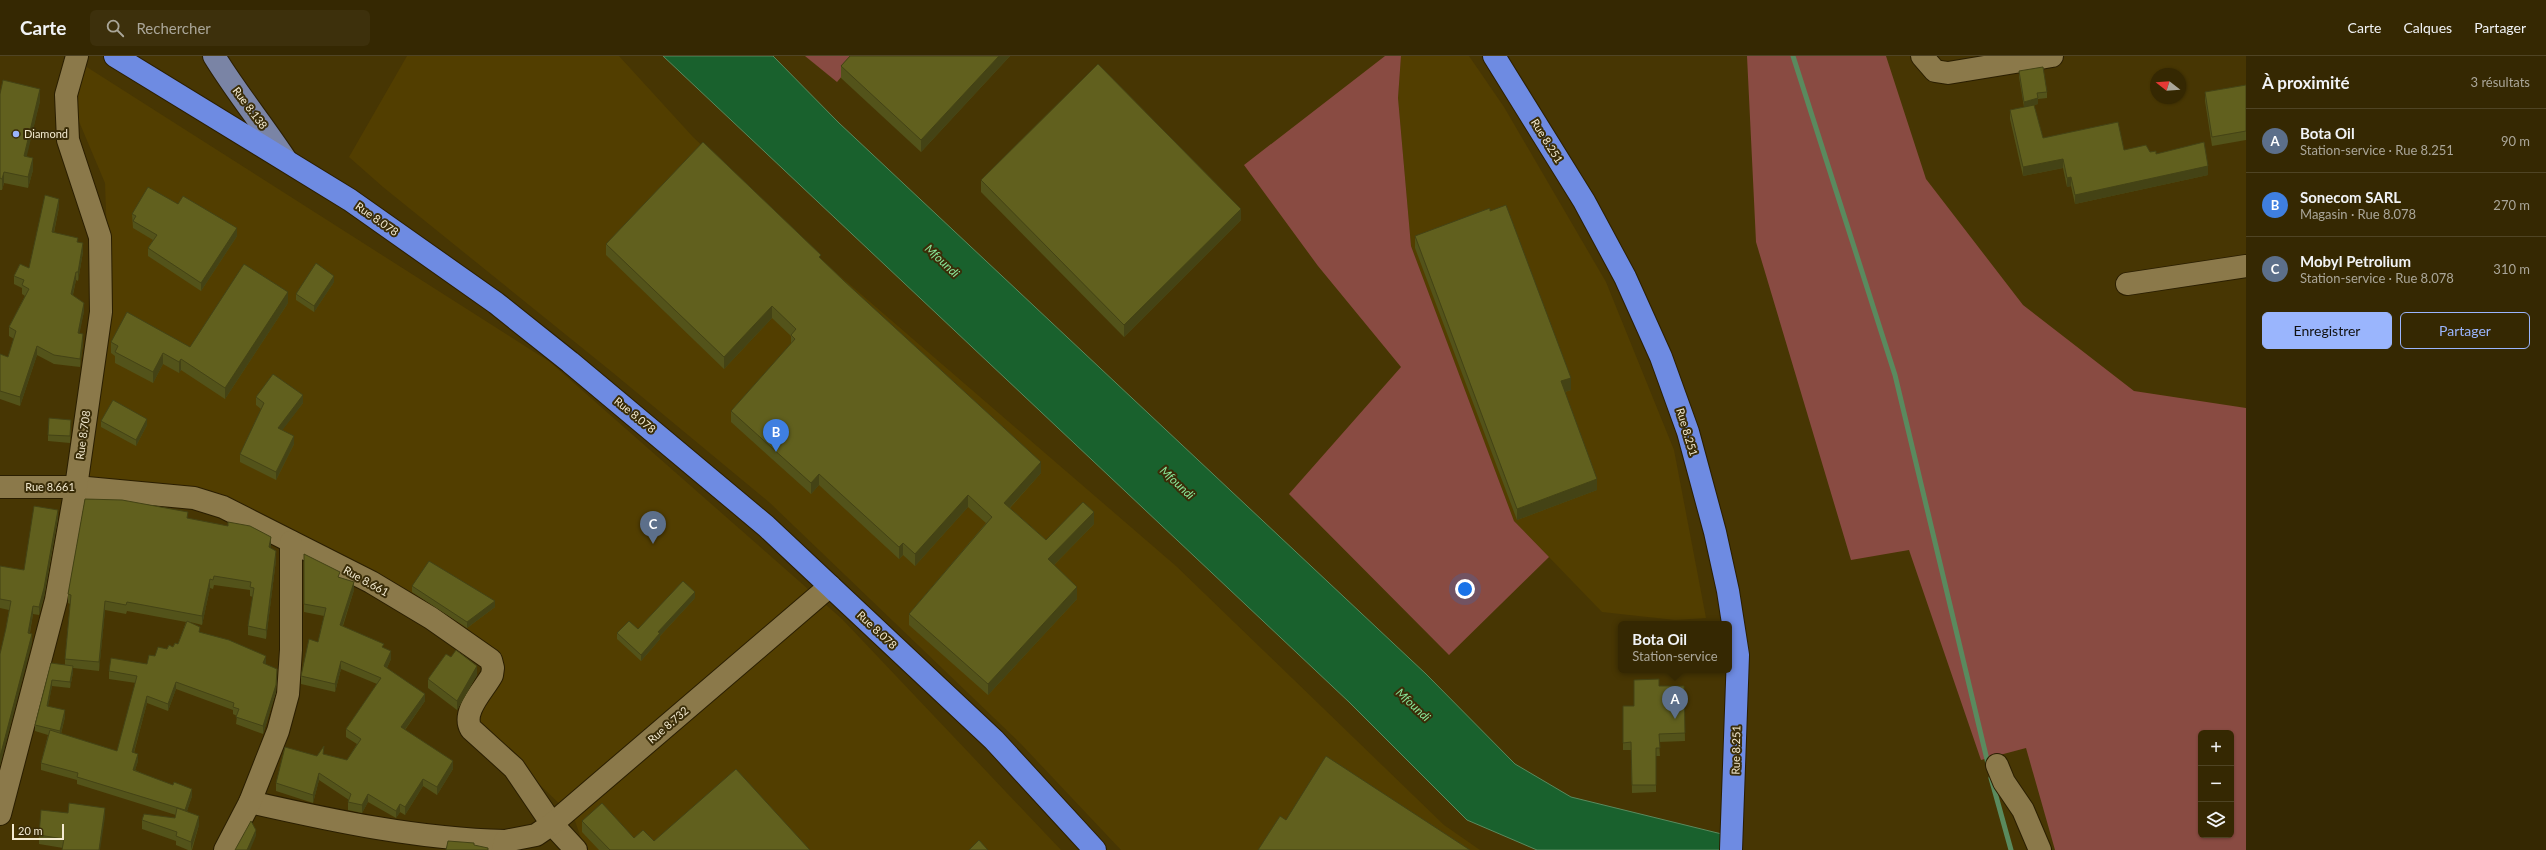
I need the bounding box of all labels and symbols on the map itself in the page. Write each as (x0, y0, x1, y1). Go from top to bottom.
north arrow (2150, 68, 2186, 104)
street label: Rue 8.138 (230, 84, 270, 131)
street label: Rue 8.251 (1529, 116, 1566, 165)
place label: Diamond (24, 127, 68, 140)
marker: Diamond (11, 129, 21, 139)
street label: Rue 8.078 (353, 199, 401, 238)
water label: Mfoundi (922, 241, 963, 281)
street label: Rue 8.078 (612, 394, 659, 435)
street label: Rue 8.251 (1674, 406, 1701, 457)
street label: Rue 8.708 (73, 409, 92, 460)
pin: B (763, 419, 789, 452)
water label: Mfoundi (1157, 463, 1198, 503)
street label: Rue 8.661 (25, 480, 75, 493)
pin: C (640, 511, 666, 544)
street label: Rue 8.661 (341, 563, 391, 598)
your location (1455, 579, 1475, 599)
street label: Rue 8.078 (855, 608, 900, 651)
water label: Mfoundi (1393, 685, 1434, 725)
pin: A (1662, 686, 1688, 719)
street label: Rue 8.732 (645, 703, 691, 746)
street label: Rue 8.251 (1729, 725, 1742, 775)
scale bar (12, 822, 64, 841)

